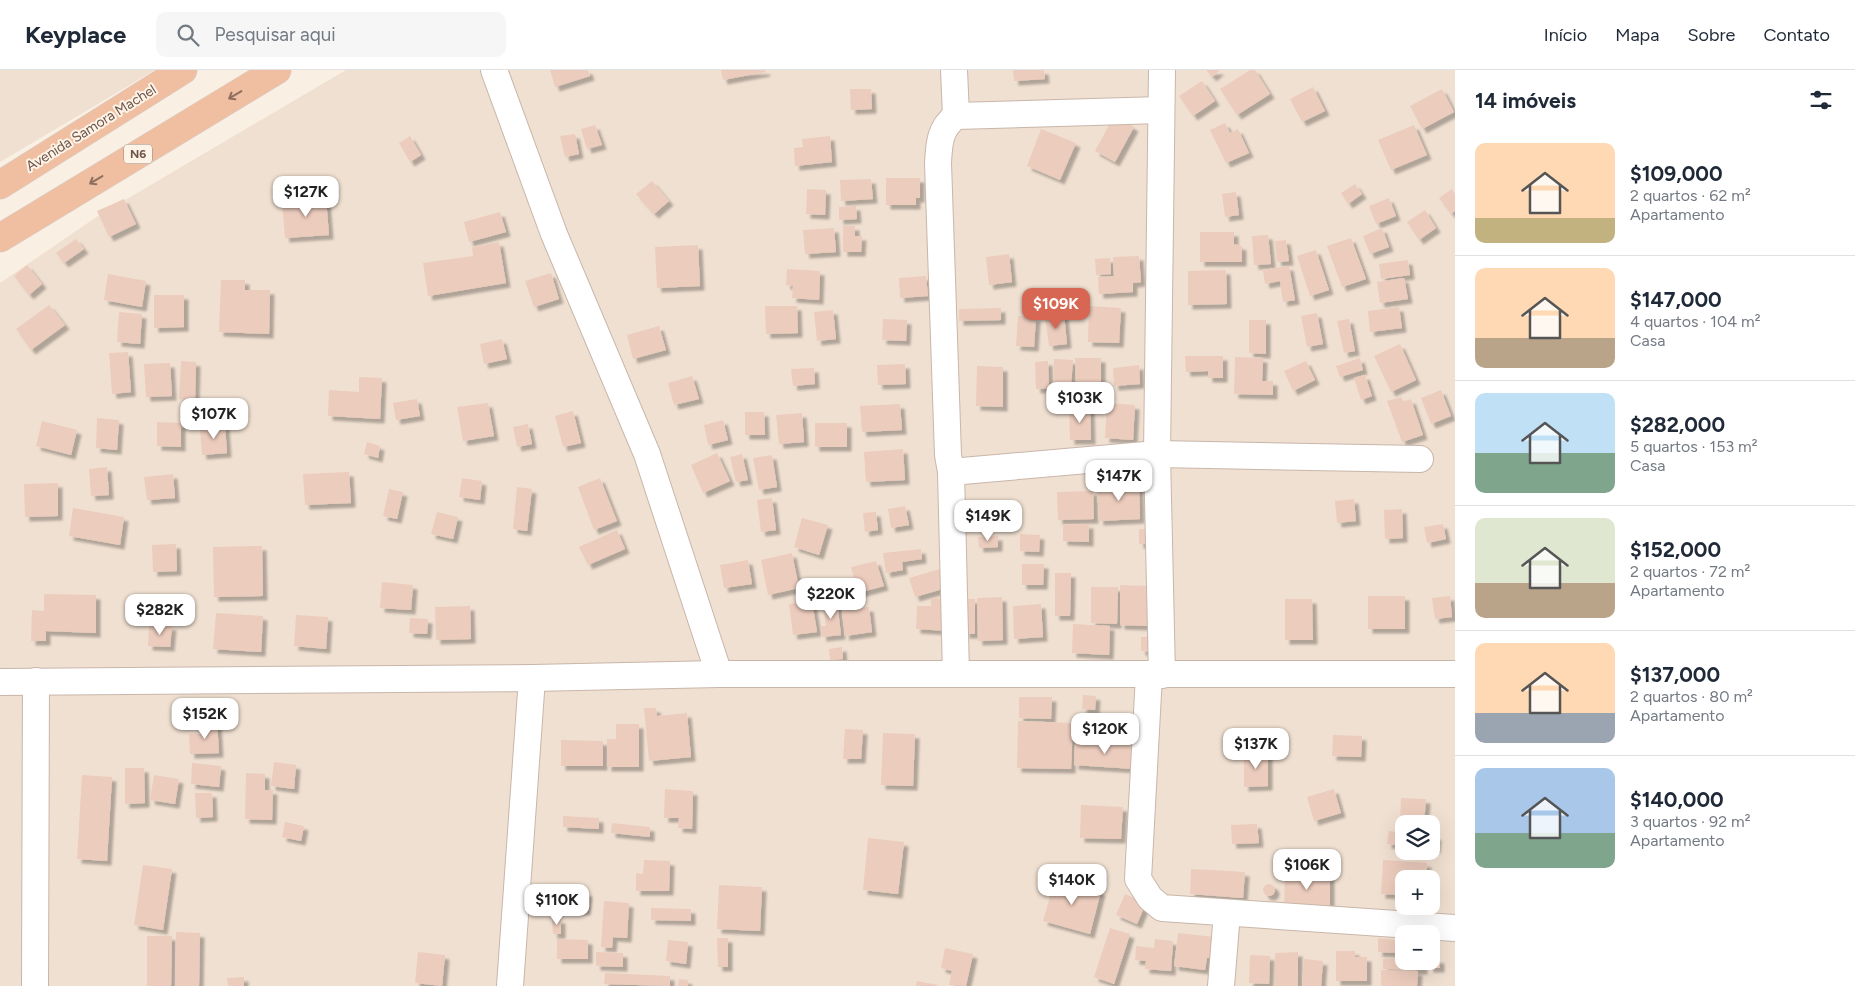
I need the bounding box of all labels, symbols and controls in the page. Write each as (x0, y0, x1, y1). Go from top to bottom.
search box (156, 12, 506, 57)
text: Keyplace (25, 20, 126, 49)
icon: search (174, 21, 202, 49)
text: Pesquisar aqui (214, 23, 336, 46)
text: Início (1544, 24, 1587, 46)
text: Mapa (1615, 24, 1659, 46)
text: Sobre (1687, 24, 1735, 46)
text: Contato (1763, 24, 1830, 46)
street label: Avenida Samora Machel (23, 81, 159, 175)
icon: filters (1807, 86, 1835, 114)
text: 14 imóveis (1475, 88, 1576, 113)
one-way arrow (228, 90, 242, 101)
road number: N6 (124, 144, 152, 164)
text: $109,000 (1630, 161, 1723, 186)
icon: home (1515, 163, 1575, 223)
one-way arrow (90, 175, 104, 185)
pin: $127K (271, 176, 341, 218)
text: $127K (284, 182, 328, 201)
text: 2 quartos · 62 m² (1630, 186, 1751, 205)
text: Apartamento (1630, 205, 1725, 224)
text: $147,000 (1630, 287, 1722, 312)
pin: $109K (1021, 288, 1091, 330)
icon: home (1515, 288, 1575, 348)
text: $109K (1033, 294, 1079, 313)
text: 4 quartos · 104 m² (1630, 312, 1761, 331)
text: Casa (1630, 331, 1665, 350)
pin: $103K (1045, 382, 1115, 424)
text: $103K (1057, 388, 1103, 407)
pin: $107K (179, 398, 249, 440)
text: $107K (191, 404, 237, 423)
text: $282,000 (1630, 412, 1725, 437)
icon: home (1515, 413, 1575, 473)
text: 5 quartos · 153 m² (1630, 437, 1757, 456)
text: Casa (1630, 456, 1665, 475)
pin: $147K (1084, 460, 1154, 502)
text: $147K (1096, 466, 1142, 485)
pin: $149K (953, 500, 1023, 542)
text: $149K (965, 506, 1011, 525)
text: $152,000 (1630, 537, 1721, 562)
icon: home (1515, 538, 1575, 598)
text: 2 quartos · 72 m² (1630, 562, 1750, 581)
pin: $220K (796, 578, 866, 620)
text: Apartamento (1630, 581, 1725, 600)
text: $220K (807, 584, 855, 603)
pin: $282K (125, 594, 195, 636)
text: $282K (136, 600, 184, 619)
text: $137,000 (1630, 662, 1720, 687)
icon: home (1515, 663, 1575, 723)
text: 2 quartos · 80 m² (1630, 687, 1753, 706)
pin: $152K (170, 698, 240, 740)
text: $152K (183, 704, 227, 723)
text: Apartamento (1630, 706, 1725, 725)
pin: $120K (1070, 712, 1140, 755)
text: $120K (1082, 719, 1128, 738)
pin: $137K (1221, 728, 1291, 770)
text: $137K (1234, 734, 1278, 753)
text: $140,000 (1630, 787, 1724, 812)
icon: home (1515, 788, 1575, 848)
text: 3 quartos · 92 m² (1630, 812, 1750, 831)
map controls (1395, 815, 1440, 970)
button: layers (1395, 815, 1440, 860)
text: Apartamento (1630, 831, 1725, 850)
pin: $106K (1272, 848, 1342, 891)
text: $106K (1284, 855, 1330, 874)
pin: $140K (1037, 864, 1107, 906)
text: $140K (1049, 870, 1095, 889)
button: + (1395, 870, 1440, 915)
pin: $110K (522, 884, 592, 926)
text: $110K (535, 890, 579, 909)
button: − (1395, 925, 1440, 970)

